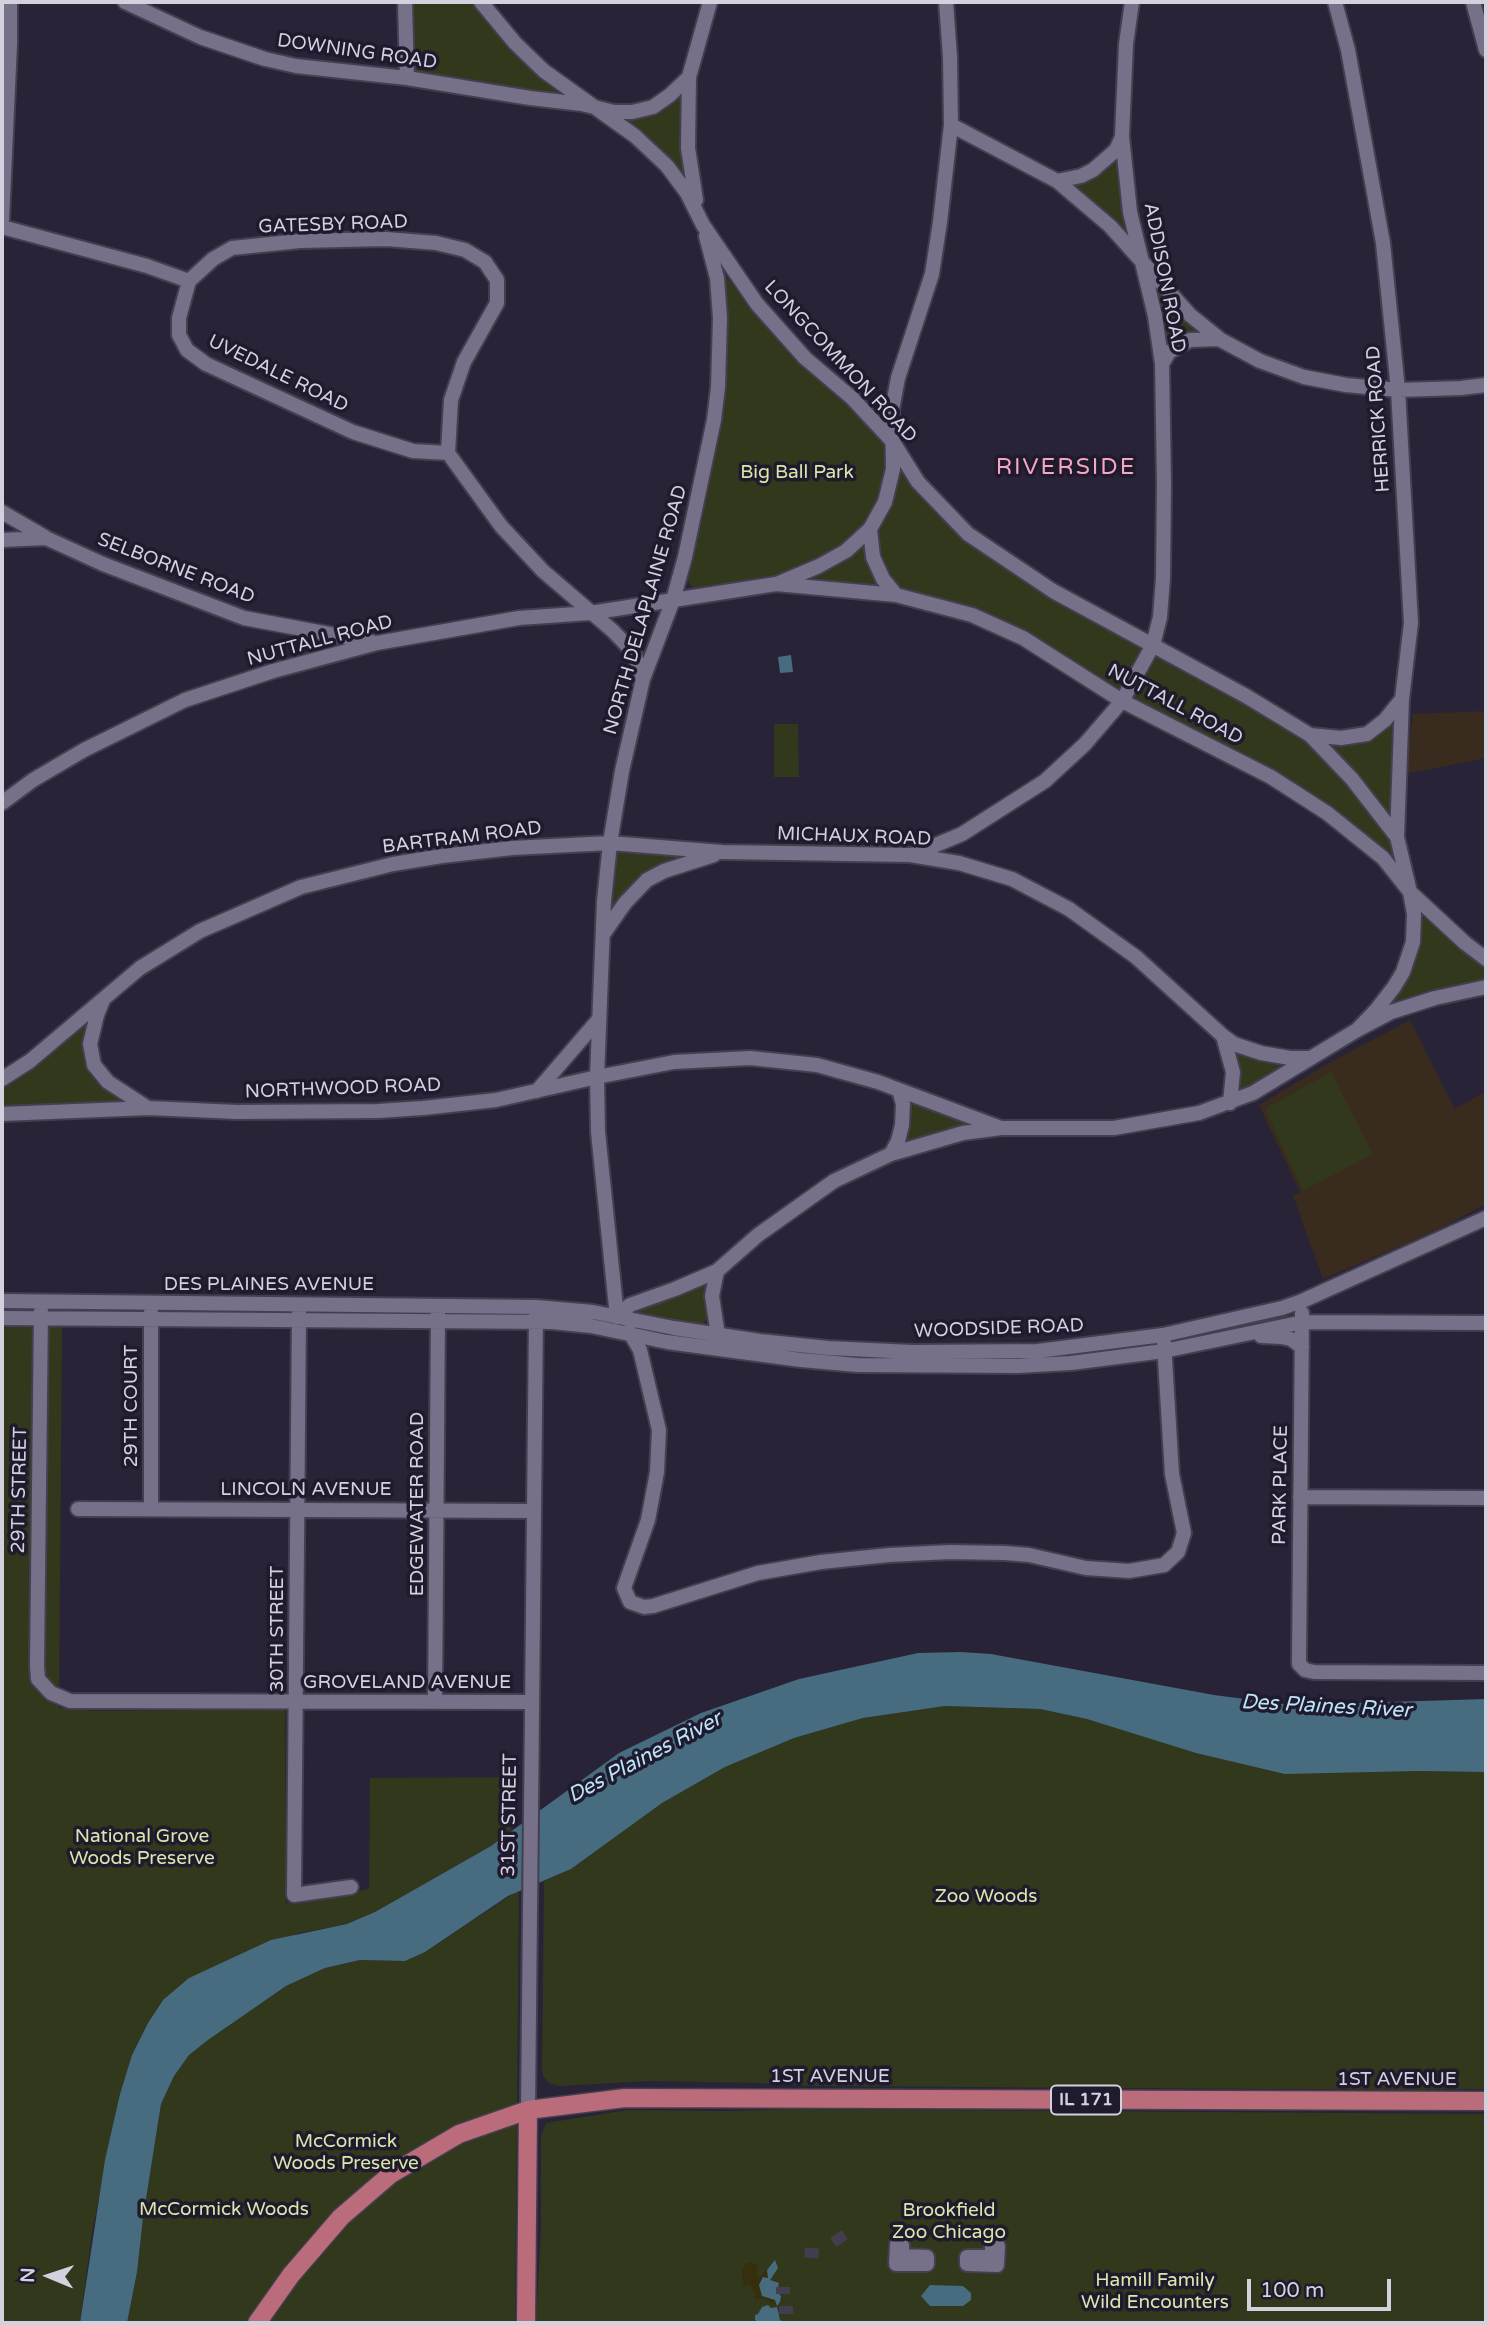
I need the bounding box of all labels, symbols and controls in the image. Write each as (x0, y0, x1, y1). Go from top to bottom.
street label: DOWNING ROAD (276, 29, 438, 75)
street label: ADDISON ROAD (1138, 201, 1190, 355)
street label: GATESBY ROAD (258, 211, 408, 239)
street label: LONGCOMMON ROAD (759, 276, 921, 448)
street label: UVEDALE ROAD (204, 330, 352, 418)
street label: HERRICK ROAD (1363, 345, 1395, 493)
district label: RIVERSIDE (997, 454, 1135, 482)
park label: Big Ball Park (740, 462, 854, 484)
street label: NORTH DELAPLAINE ROAD (599, 483, 693, 737)
street label: SELBORNE ROAD (94, 529, 258, 609)
street label: NUTTALL ROAD (245, 611, 395, 671)
street label: NUTTALL ROAD (1104, 660, 1246, 750)
street label: BARTRAM ROAD (381, 817, 543, 859)
street label: MICHAUX ROAD (776, 823, 932, 851)
street label: NORTHWOOD ROAD (244, 1074, 442, 1104)
street label: DES PLAINES AVENUE (164, 1274, 374, 1296)
street label: WOODSIDE ROAD (914, 1315, 1084, 1343)
street label: 29TH COURT (121, 1345, 143, 1467)
street label: EDGEWATER ROAD (407, 1412, 429, 1596)
street label: PARK PLACE (1269, 1425, 1293, 1545)
street label: 29TH STREET (7, 1426, 33, 1554)
street label: LINCOLN AVENUE (220, 1479, 392, 1501)
street label: 30TH STREET (267, 1566, 289, 1692)
street label: GROVELAND AVENUE (303, 1672, 511, 1694)
water label: Des Plaines River (1240, 1690, 1412, 1724)
water label: Des Plaines River (564, 1707, 726, 1809)
street label: 31ST STREET (498, 1753, 522, 1877)
park label: National Grove Woods Preserve (69, 1826, 215, 1870)
park label: Zoo Woods (935, 1886, 1037, 1908)
street label: 1ST AVENUE (770, 2066, 890, 2088)
street label: 1ST AVENUE (1337, 2069, 1457, 2091)
road number: IL 171 (1051, 2086, 1121, 2114)
park label: McCormick Woods Preserve (273, 2131, 419, 2175)
park label: McCormick Woods (139, 2199, 309, 2221)
park label: Brookfield Zoo Chicago (892, 2200, 1006, 2244)
north arrow (14, 2241, 84, 2311)
scale bar (1250, 2266, 1394, 2310)
text: N (17, 2267, 39, 2283)
park label: Hamill Family Wild Encounters (1081, 2270, 1229, 2314)
text: 100 m (1260, 2278, 1324, 2303)

